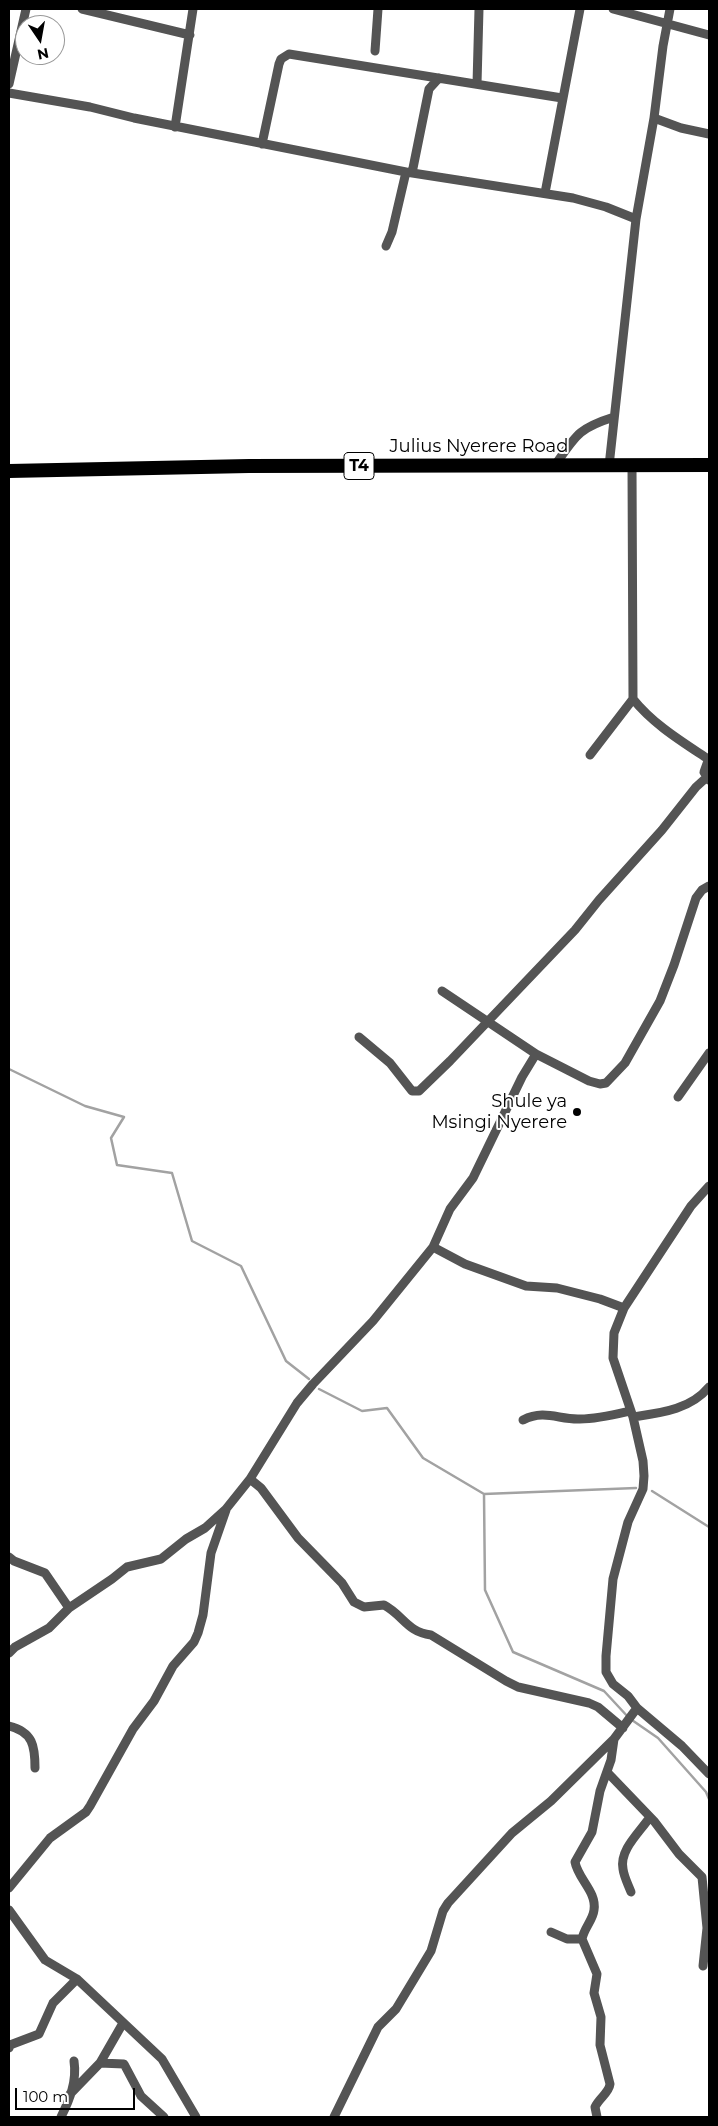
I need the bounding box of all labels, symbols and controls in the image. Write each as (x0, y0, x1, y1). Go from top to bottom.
north arrow (15, 15, 65, 65)
text: N (36, 44, 50, 64)
street label: Julius Nyerere Road (390, 436, 568, 458)
road number: T4 (344, 452, 374, 480)
place label: Shule ya Msingi Nyerere (431, 1091, 567, 1134)
marker: Shule ya Msingi Nyerere (571, 1106, 583, 1118)
scale bar (18, 2078, 138, 2110)
text: 100 m (23, 2087, 68, 2106)

